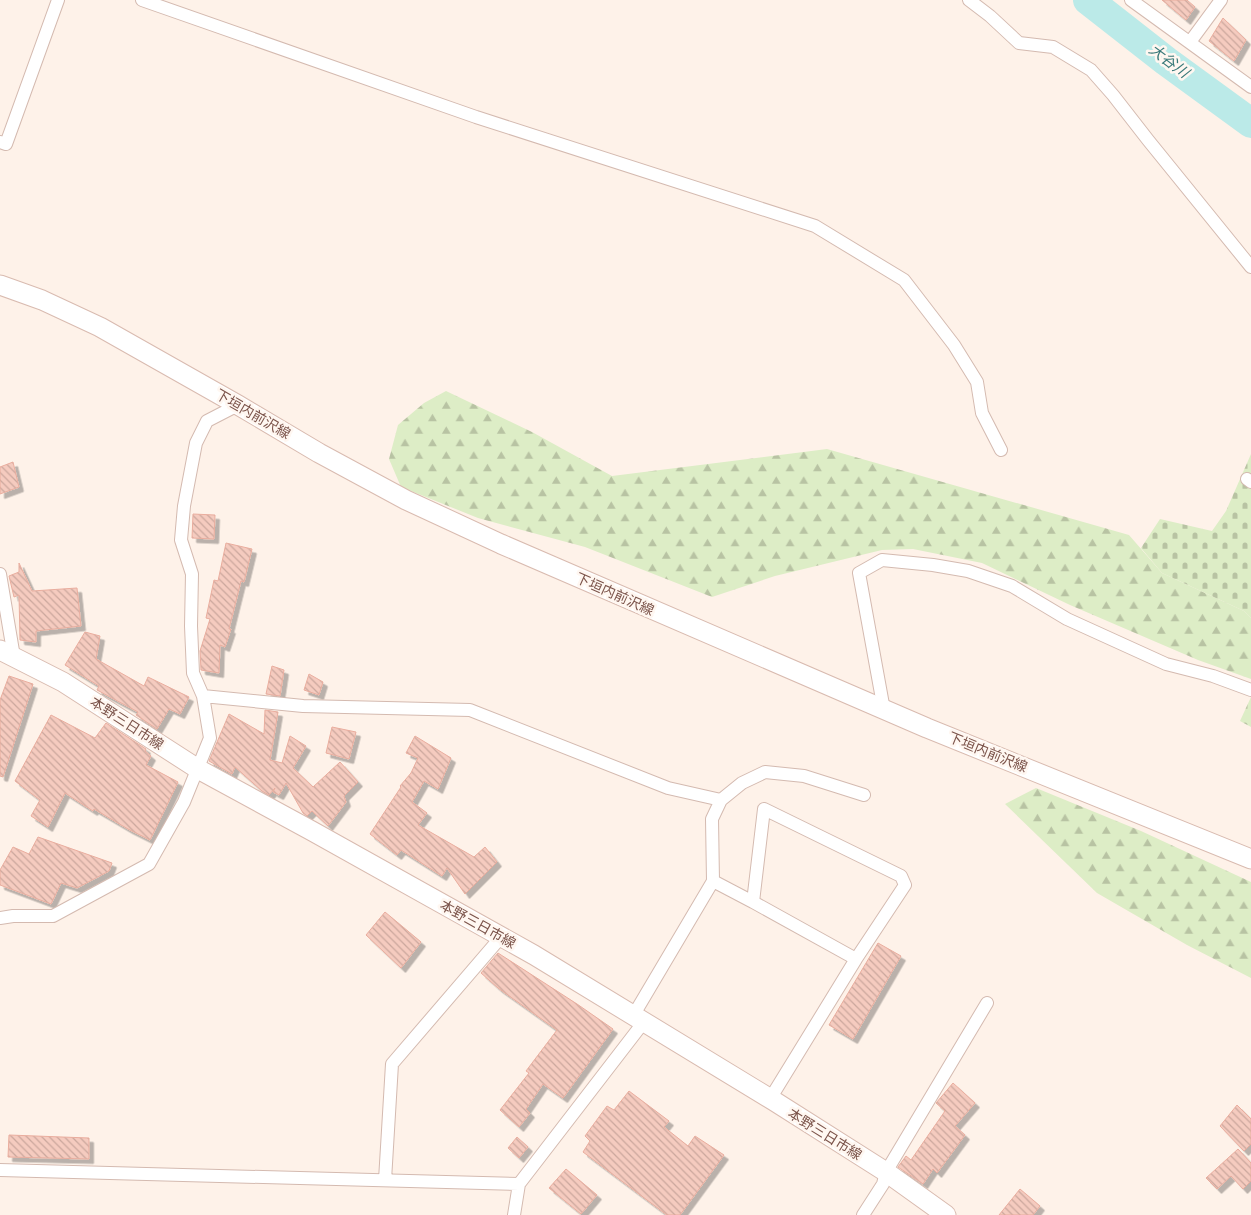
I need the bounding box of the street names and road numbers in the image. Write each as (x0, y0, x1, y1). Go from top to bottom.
street label: 下垣内前沢線 (212, 385, 294, 444)
street label: 下垣内前沢線 (573, 569, 657, 620)
street label: 本野三日市線 (86, 693, 167, 754)
street label: 下垣内前沢線 (945, 728, 1030, 777)
street label: 本野三日市線 (436, 896, 519, 953)
street label: 本野三日市線 (784, 1104, 865, 1165)

